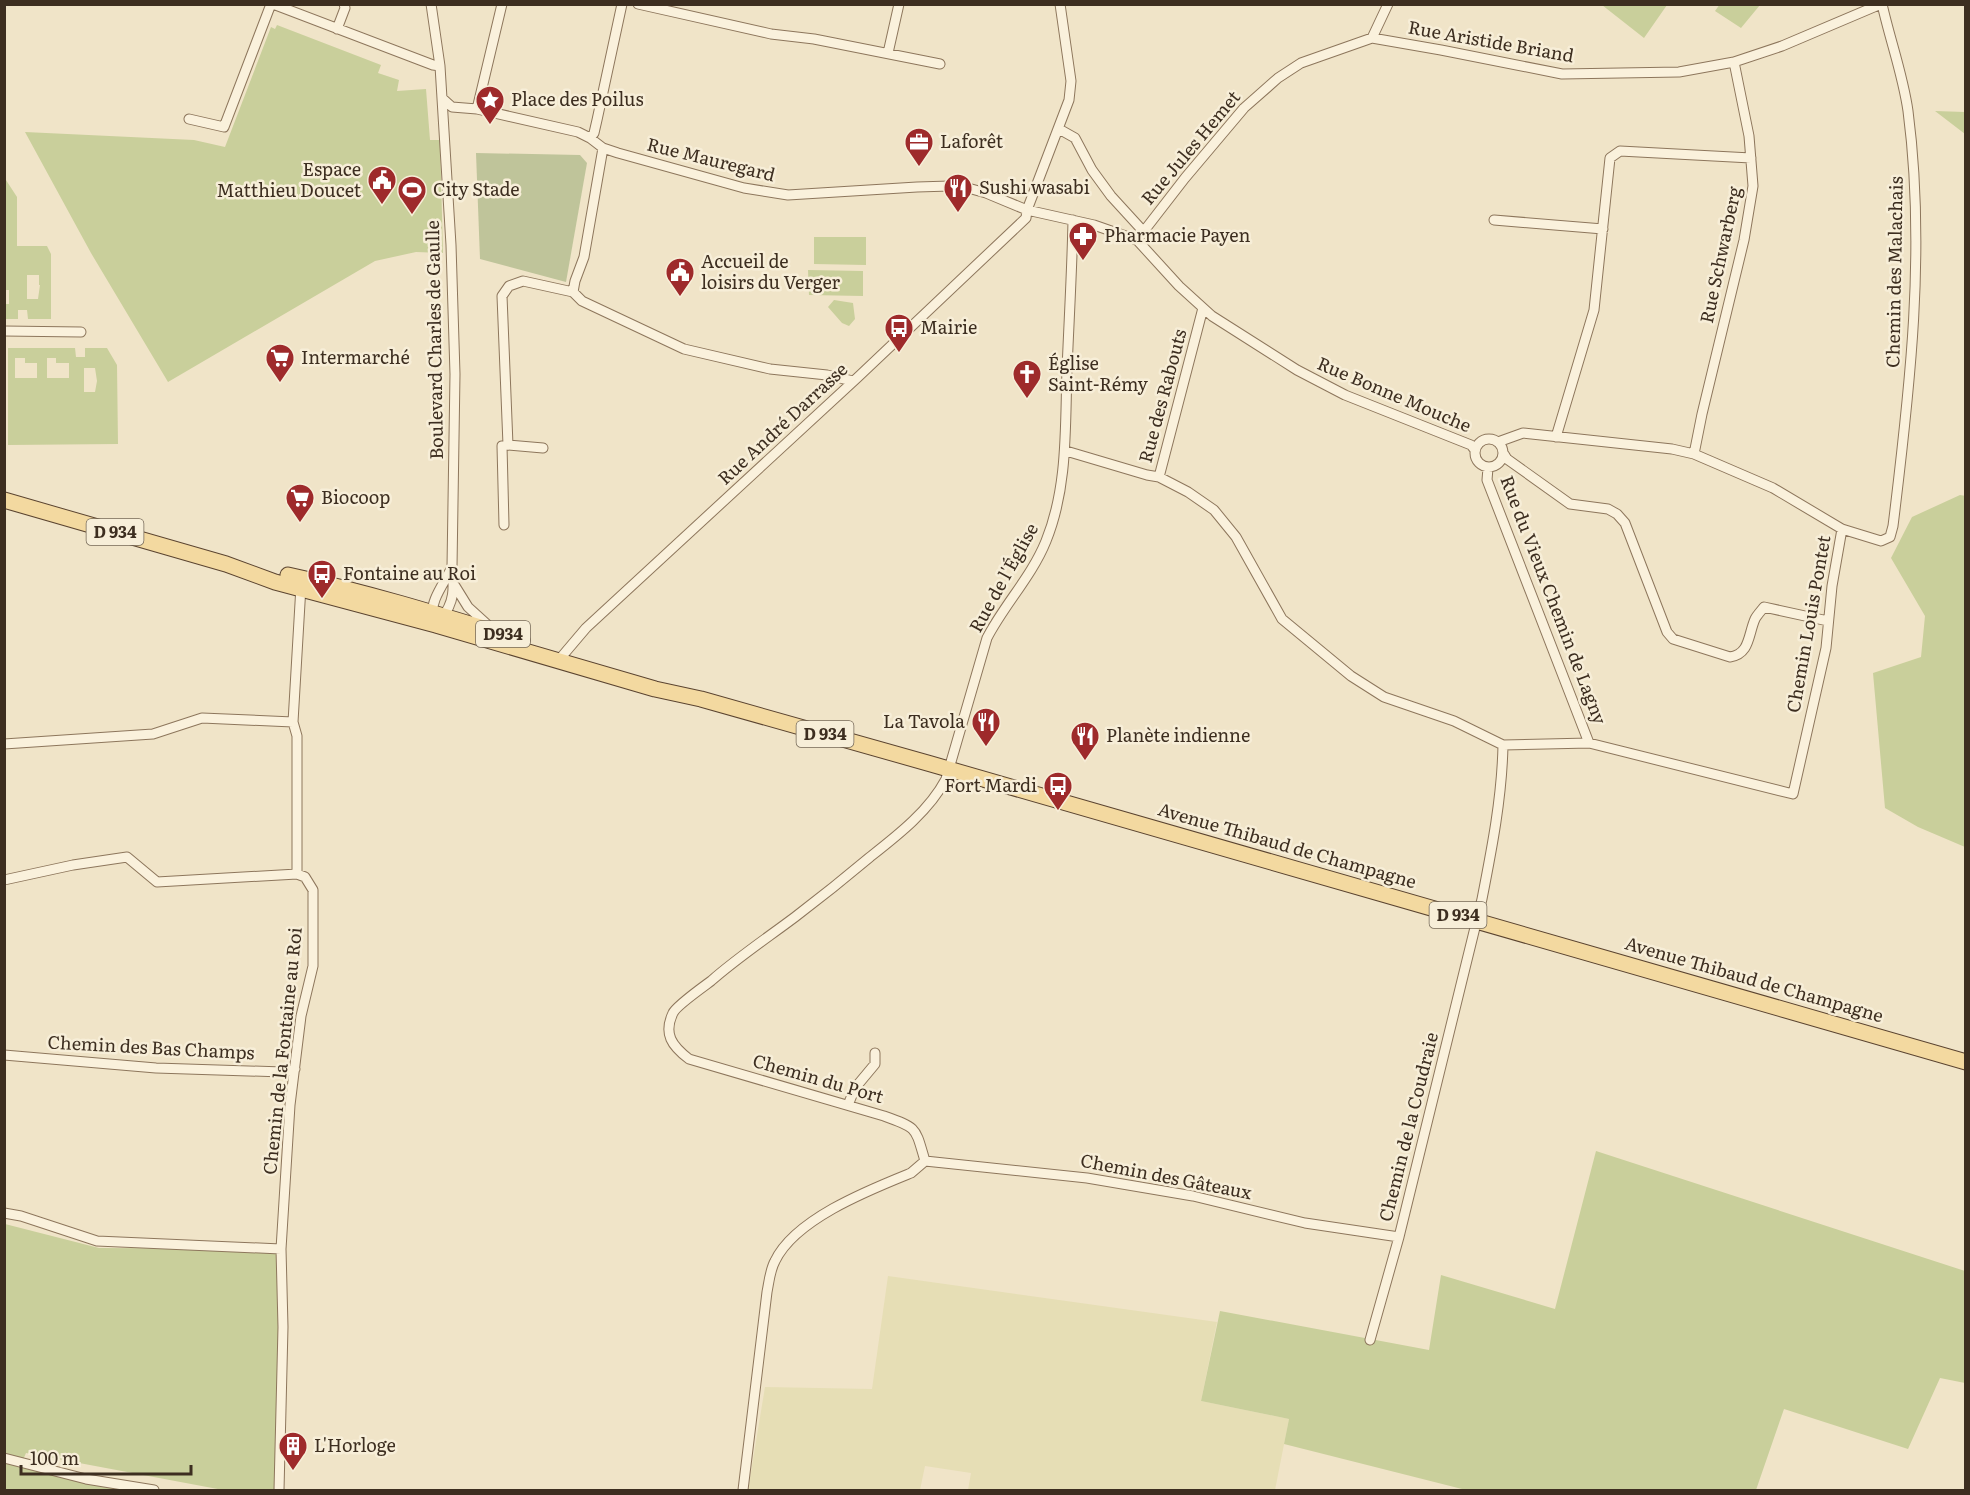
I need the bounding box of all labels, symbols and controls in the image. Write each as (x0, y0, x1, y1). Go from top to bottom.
street label: Rue Aristide Briand (1406, 13, 1576, 68)
street label: Rue Jules Hemet (1134, 83, 1246, 210)
place icon: Place des Poilus (474, 84, 506, 126)
place label: Place des Poilus (511, 85, 644, 112)
office icon: Laforêt (903, 126, 935, 168)
place label: Laforêt (940, 127, 1004, 154)
street label: Rue Mauregard (644, 130, 778, 188)
place label: Espace Matthieu Doucet (217, 155, 362, 203)
public building icon: Espace Matthieu Doucet (366, 164, 398, 206)
restaurant icon: Sushi wasabi (942, 172, 974, 214)
place label: Sushi wasabi (979, 173, 1090, 200)
sports icon: City Stade (396, 174, 428, 216)
place label: City Stade (433, 175, 520, 202)
street label: Chemin des Malachais (1878, 176, 1909, 368)
street label: Rue Schwarberg (1692, 183, 1747, 326)
street label: Boulevard Charles de Gaulle (418, 220, 449, 460)
pharmacy icon: Pharmacie Payen (1067, 220, 1099, 262)
place label: Pharmacie Payen (1104, 221, 1250, 248)
place label: Accueil de loisirs du Verger (701, 247, 841, 295)
public building icon: Accueil de loisirs du Verger (664, 256, 696, 298)
bus stop icon: Mairie (883, 312, 915, 354)
place label: Mairie (920, 313, 977, 340)
street label: Rue des Rabouts (1131, 326, 1192, 466)
supermarket icon: Intermarché (264, 342, 296, 384)
place label: Intermarché (301, 343, 410, 370)
place label: Église Saint-Rémy (1048, 349, 1148, 397)
street label: Rue Bonne Mouche (1313, 349, 1476, 438)
street label: Rue André Darrasse (711, 355, 853, 490)
church icon: Église Saint-Rémy (1011, 358, 1043, 400)
street label: Rue du Vieux Chemin de Lagny (1494, 471, 1615, 728)
supermarket icon: Biocoop (284, 482, 316, 524)
place label: Biocoop (321, 483, 390, 510)
street label: Rue de l'Église (961, 518, 1044, 637)
road number: D 934 (86, 519, 144, 545)
street label: Chemin Louis Pontet (1779, 532, 1837, 714)
bus stop icon: Fontaine au Roi (306, 558, 338, 600)
place label: Fontaine au Roi (343, 559, 476, 586)
road number: D934 (476, 621, 530, 647)
restaurant icon: La Tavola (970, 706, 1002, 748)
place label: La Tavola (883, 707, 965, 734)
restaurant icon: Planète indienne (1069, 720, 1101, 762)
road number: D 934 (796, 721, 854, 747)
place label: Planète indienne (1106, 721, 1250, 748)
bus stop icon: Fort Mardi (1042, 770, 1074, 812)
place label: Fort Mardi (944, 771, 1037, 798)
street label: Avenue Thibaud de Champagne (1155, 795, 1420, 894)
road number: D 934 (1430, 902, 1486, 928)
street label: Chemin de la Fontaine au Roi (255, 926, 308, 1176)
street label: Avenue Thibaud de Champagne (1622, 929, 1887, 1028)
street label: Chemin des Bas Champs (47, 1028, 255, 1065)
street label: Chemin de la Coudraie (1371, 1029, 1444, 1224)
street label: Chemin du Port (750, 1046, 888, 1109)
street label: Chemin des Gâteaux (1078, 1146, 1255, 1206)
building icon: L'Horloge (277, 1430, 309, 1472)
place label: L'Horloge (314, 1431, 396, 1458)
scale bar (21, 1438, 190, 1476)
text: 100 m (30, 1444, 79, 1471)

